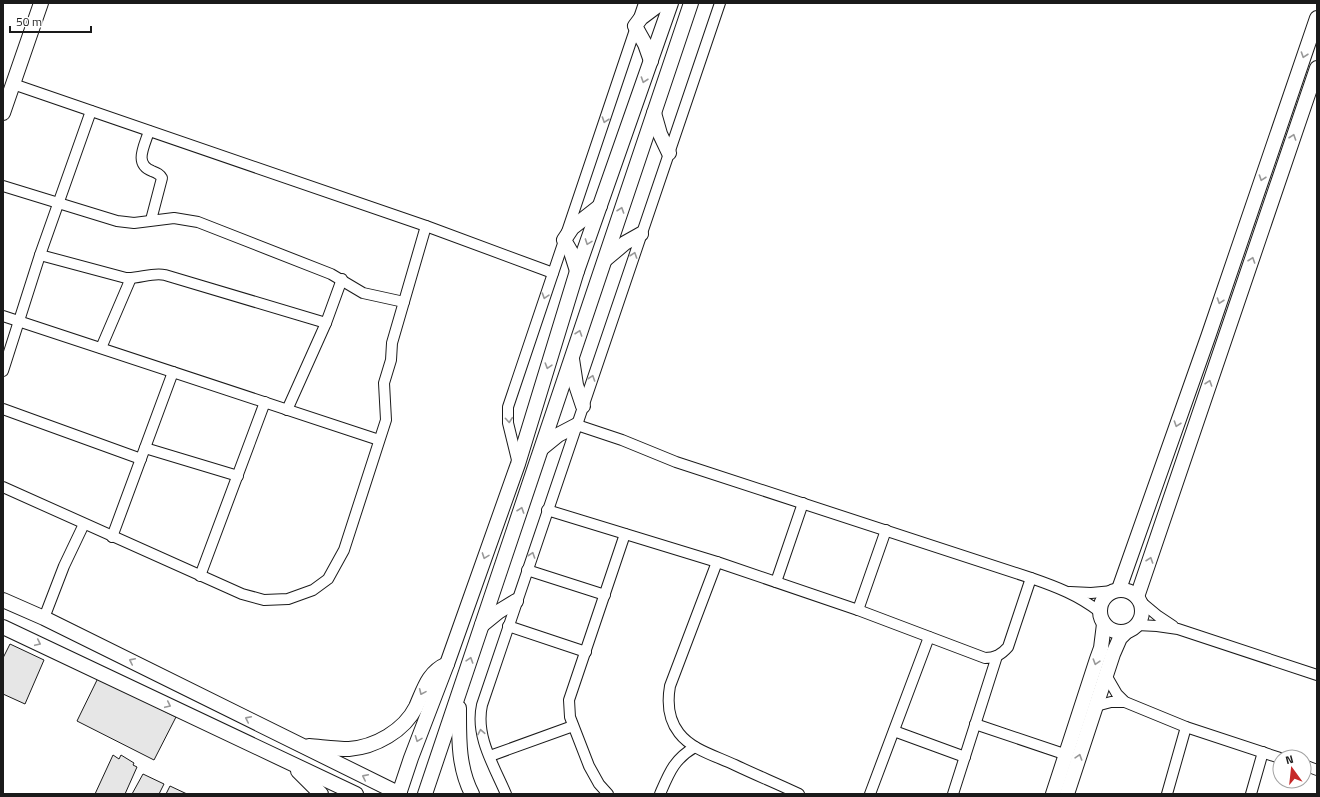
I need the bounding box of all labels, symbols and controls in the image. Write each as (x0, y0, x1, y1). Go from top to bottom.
scale bar (10, 8, 91, 34)
text: 50 m (16, 12, 42, 31)
one-way arrow (1301, 52, 1309, 59)
one-way arrow (641, 76, 649, 83)
one-way arrow (601, 116, 609, 123)
one-way arrow (1289, 134, 1297, 141)
one-way arrow (1259, 175, 1267, 182)
one-way arrow (617, 207, 625, 214)
one-way arrow (584, 238, 593, 245)
one-way arrow (629, 252, 637, 259)
one-way arrow (1247, 257, 1255, 264)
one-way arrow (542, 292, 550, 299)
one-way arrow (1217, 298, 1225, 305)
one-way arrow (575, 330, 583, 337)
one-way arrow (544, 362, 553, 369)
one-way arrow (587, 375, 596, 382)
one-way arrow (1205, 380, 1213, 387)
one-way arrow (504, 417, 513, 423)
one-way arrow (1174, 420, 1182, 427)
one-way arrow (516, 506, 524, 513)
one-way arrow (527, 551, 536, 558)
one-way arrow (482, 552, 490, 559)
one-way arrow (1145, 556, 1153, 563)
one-way arrow (34, 638, 42, 646)
one-way arrow (466, 656, 474, 663)
one-way arrow (128, 658, 136, 666)
one-way arrow (1092, 659, 1101, 666)
one-way arrow (419, 687, 427, 695)
one-way arrow (164, 700, 172, 708)
one-way arrow (245, 716, 252, 724)
one-way arrow (478, 729, 486, 735)
one-way arrow (414, 736, 422, 743)
north arrow (1272, 749, 1312, 789)
text: N (1284, 751, 1295, 768)
one-way arrow (1075, 754, 1083, 761)
one-way arrow (361, 774, 369, 782)

